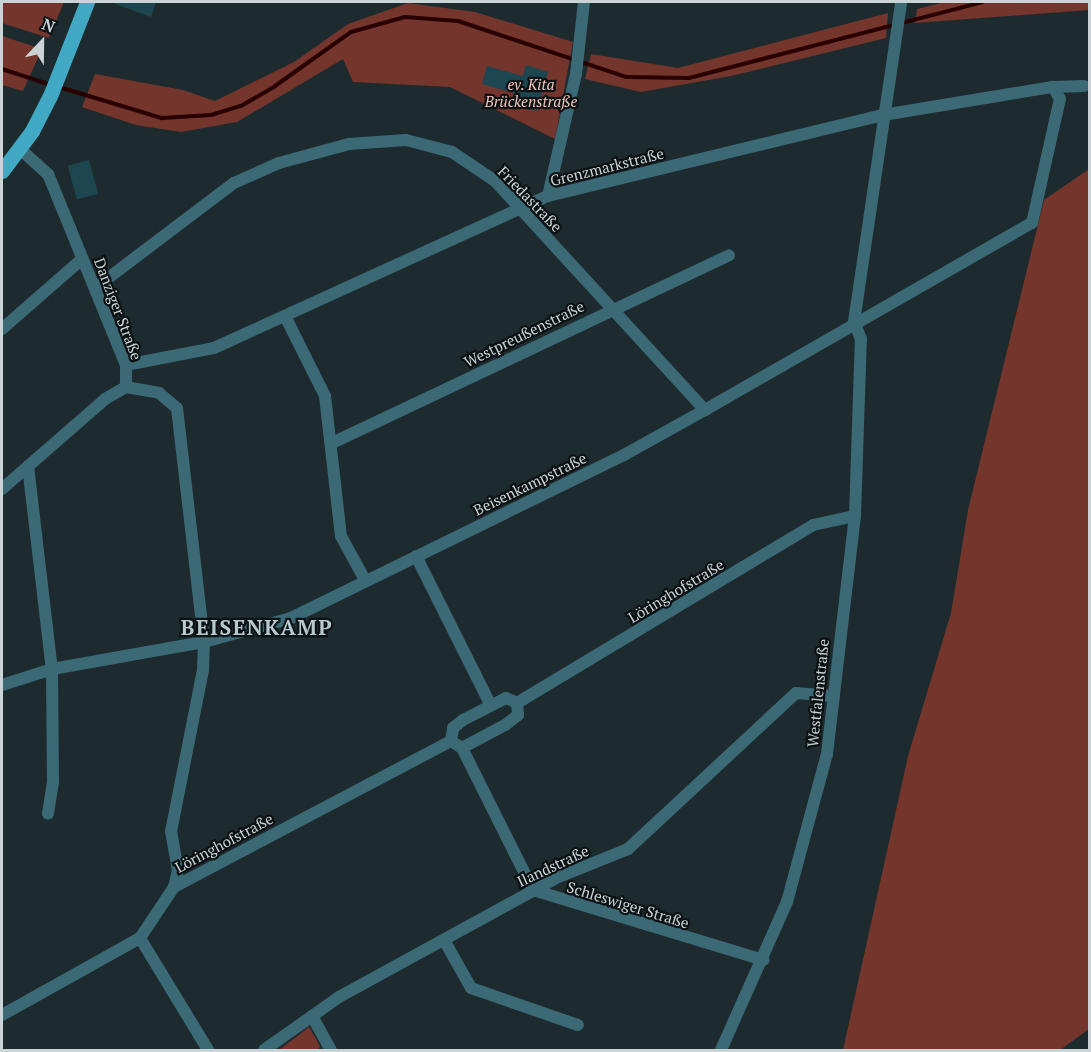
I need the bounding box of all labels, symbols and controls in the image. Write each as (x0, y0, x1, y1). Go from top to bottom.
north arrow (12, 12, 72, 72)
text: N (39, 13, 58, 38)
park label: ev. Kita Brückenstraße (485, 75, 577, 110)
street label: Grenzmarkstraße (548, 144, 666, 190)
street label: Friedastraße (494, 162, 566, 236)
street label: Danziger Straße (90, 255, 146, 363)
street label: Westpreußenstraße (461, 297, 587, 371)
street label: Beisenkampstraße (471, 449, 589, 519)
street label: Löringhofstraße (625, 555, 727, 627)
district label: BEISENKAMP (181, 614, 333, 640)
street label: Westfalenstraße (803, 638, 833, 748)
street label: Löringhofstraße (172, 810, 276, 876)
street label: Ilandstraße (514, 842, 592, 890)
street label: Schleswiger Straße (565, 878, 691, 932)

